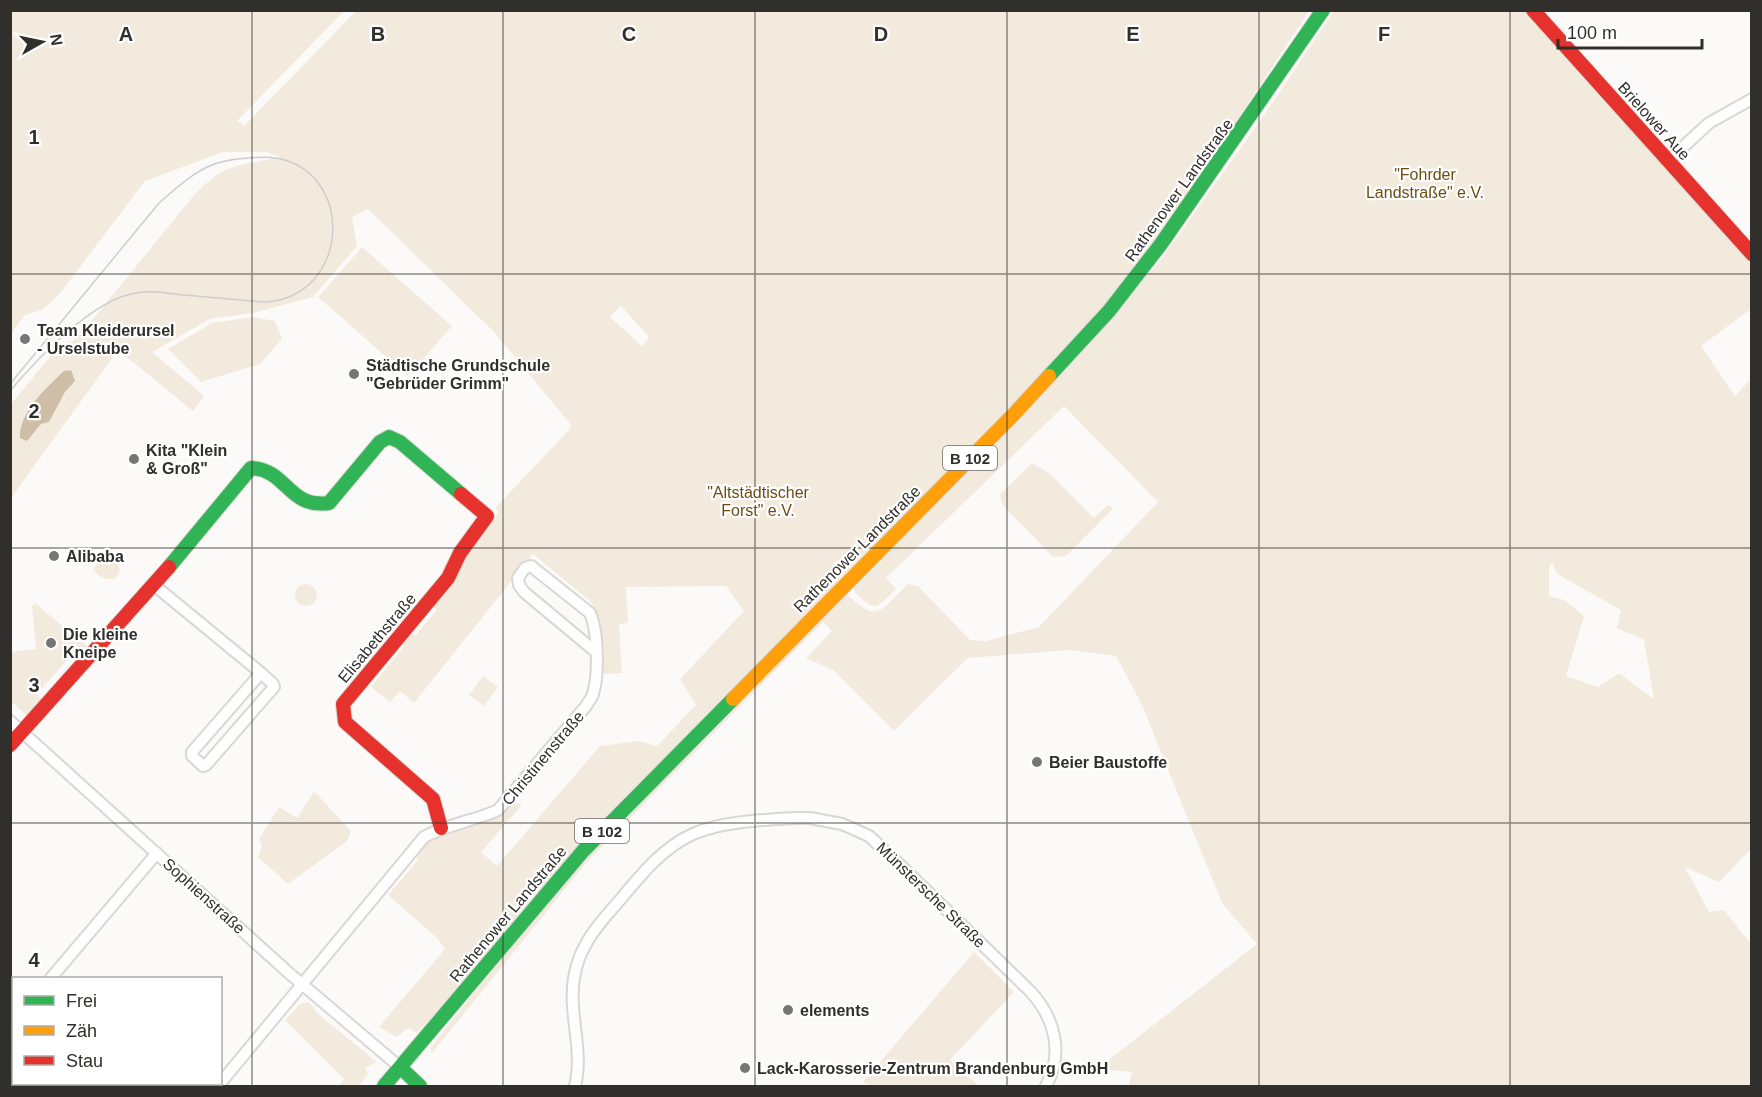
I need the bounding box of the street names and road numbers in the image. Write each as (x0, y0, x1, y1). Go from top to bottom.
street label: Brielower Aue (1615, 79, 1693, 163)
street label: Rathenower Landstraße (1122, 115, 1236, 264)
road number: B 102 (943, 446, 997, 470)
street label: Rathenower Landstraße (790, 482, 924, 616)
street label: Elisabethstraße (335, 590, 419, 686)
street label: Christinenstraße (499, 708, 587, 808)
road number: B 102 (575, 819, 629, 843)
street label: Münstersche Straße (873, 839, 989, 951)
street label: Rathenower Landstraße (446, 843, 570, 985)
street label: Sophienstraße (160, 855, 248, 937)

